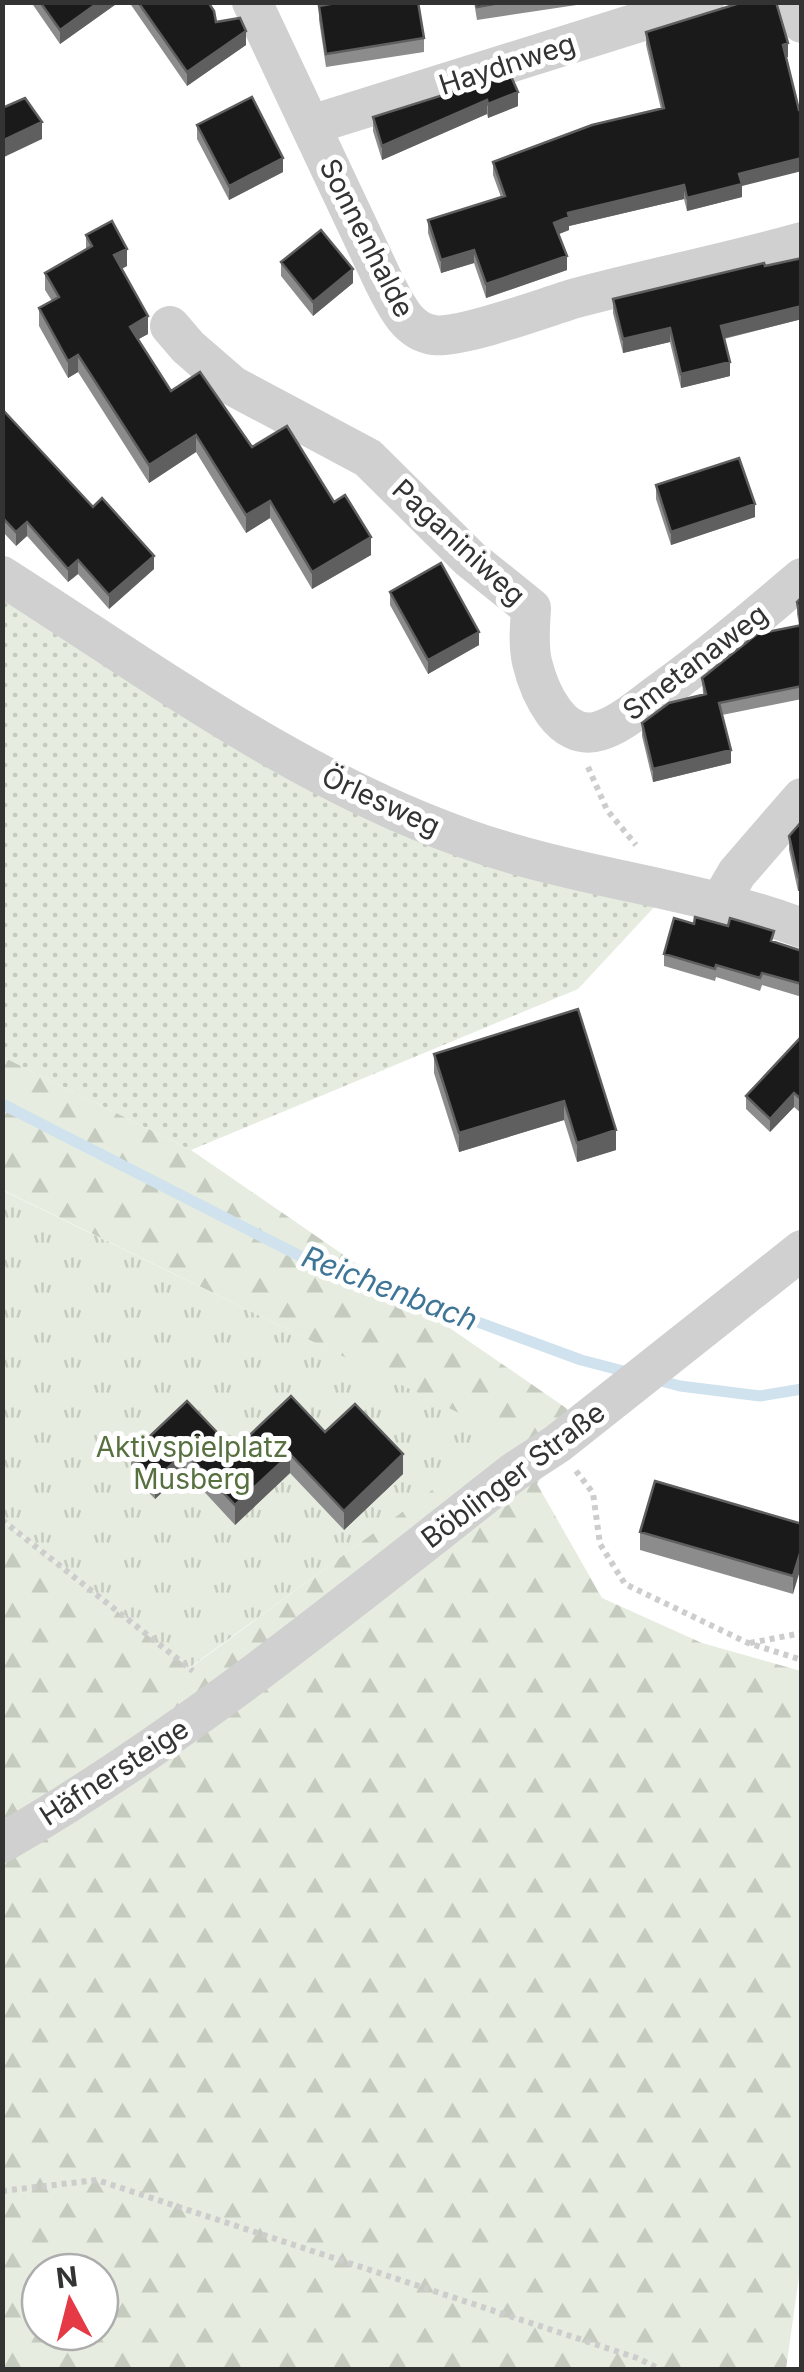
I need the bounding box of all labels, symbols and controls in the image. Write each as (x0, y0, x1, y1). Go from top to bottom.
street label: Haydnweg (435, 26, 579, 102)
street label: Sonnenhalde (313, 153, 421, 323)
street label: Paganiniweg (386, 472, 532, 612)
street label: Smetanaweg (616, 597, 774, 727)
street label: Örlesweg (317, 759, 445, 843)
water label: Reichenbach (297, 1238, 483, 1338)
street label: Böblinger Straße (414, 1395, 612, 1555)
park label: Aktivspielplatz Musberg (96, 1430, 288, 1496)
street label: Häfnersteige (33, 1711, 195, 1833)
north arrow (20, 2252, 120, 2352)
text: N (54, 2259, 80, 2295)

